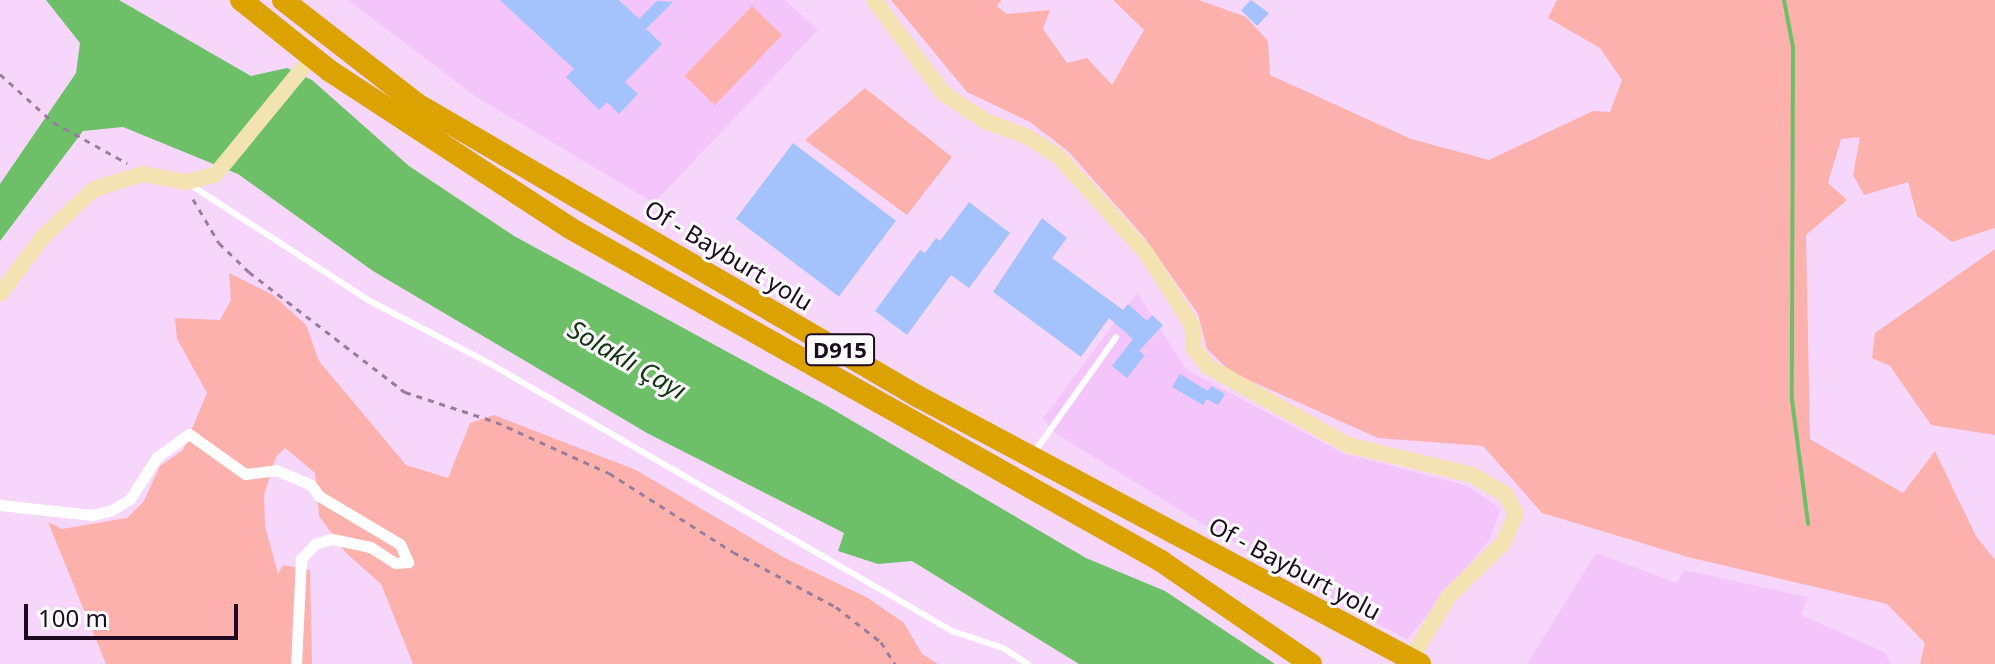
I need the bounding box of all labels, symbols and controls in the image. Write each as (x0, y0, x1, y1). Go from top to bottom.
street label: Of - Bayburt yolu (640, 194, 818, 316)
water label: Solaklı Çayı (562, 314, 692, 406)
road number: D915 (804, 332, 876, 368)
street label: Of - Bayburt yolu (1204, 511, 1386, 625)
scale bar (28, 588, 242, 638)
text: 100 m (38, 601, 108, 634)

